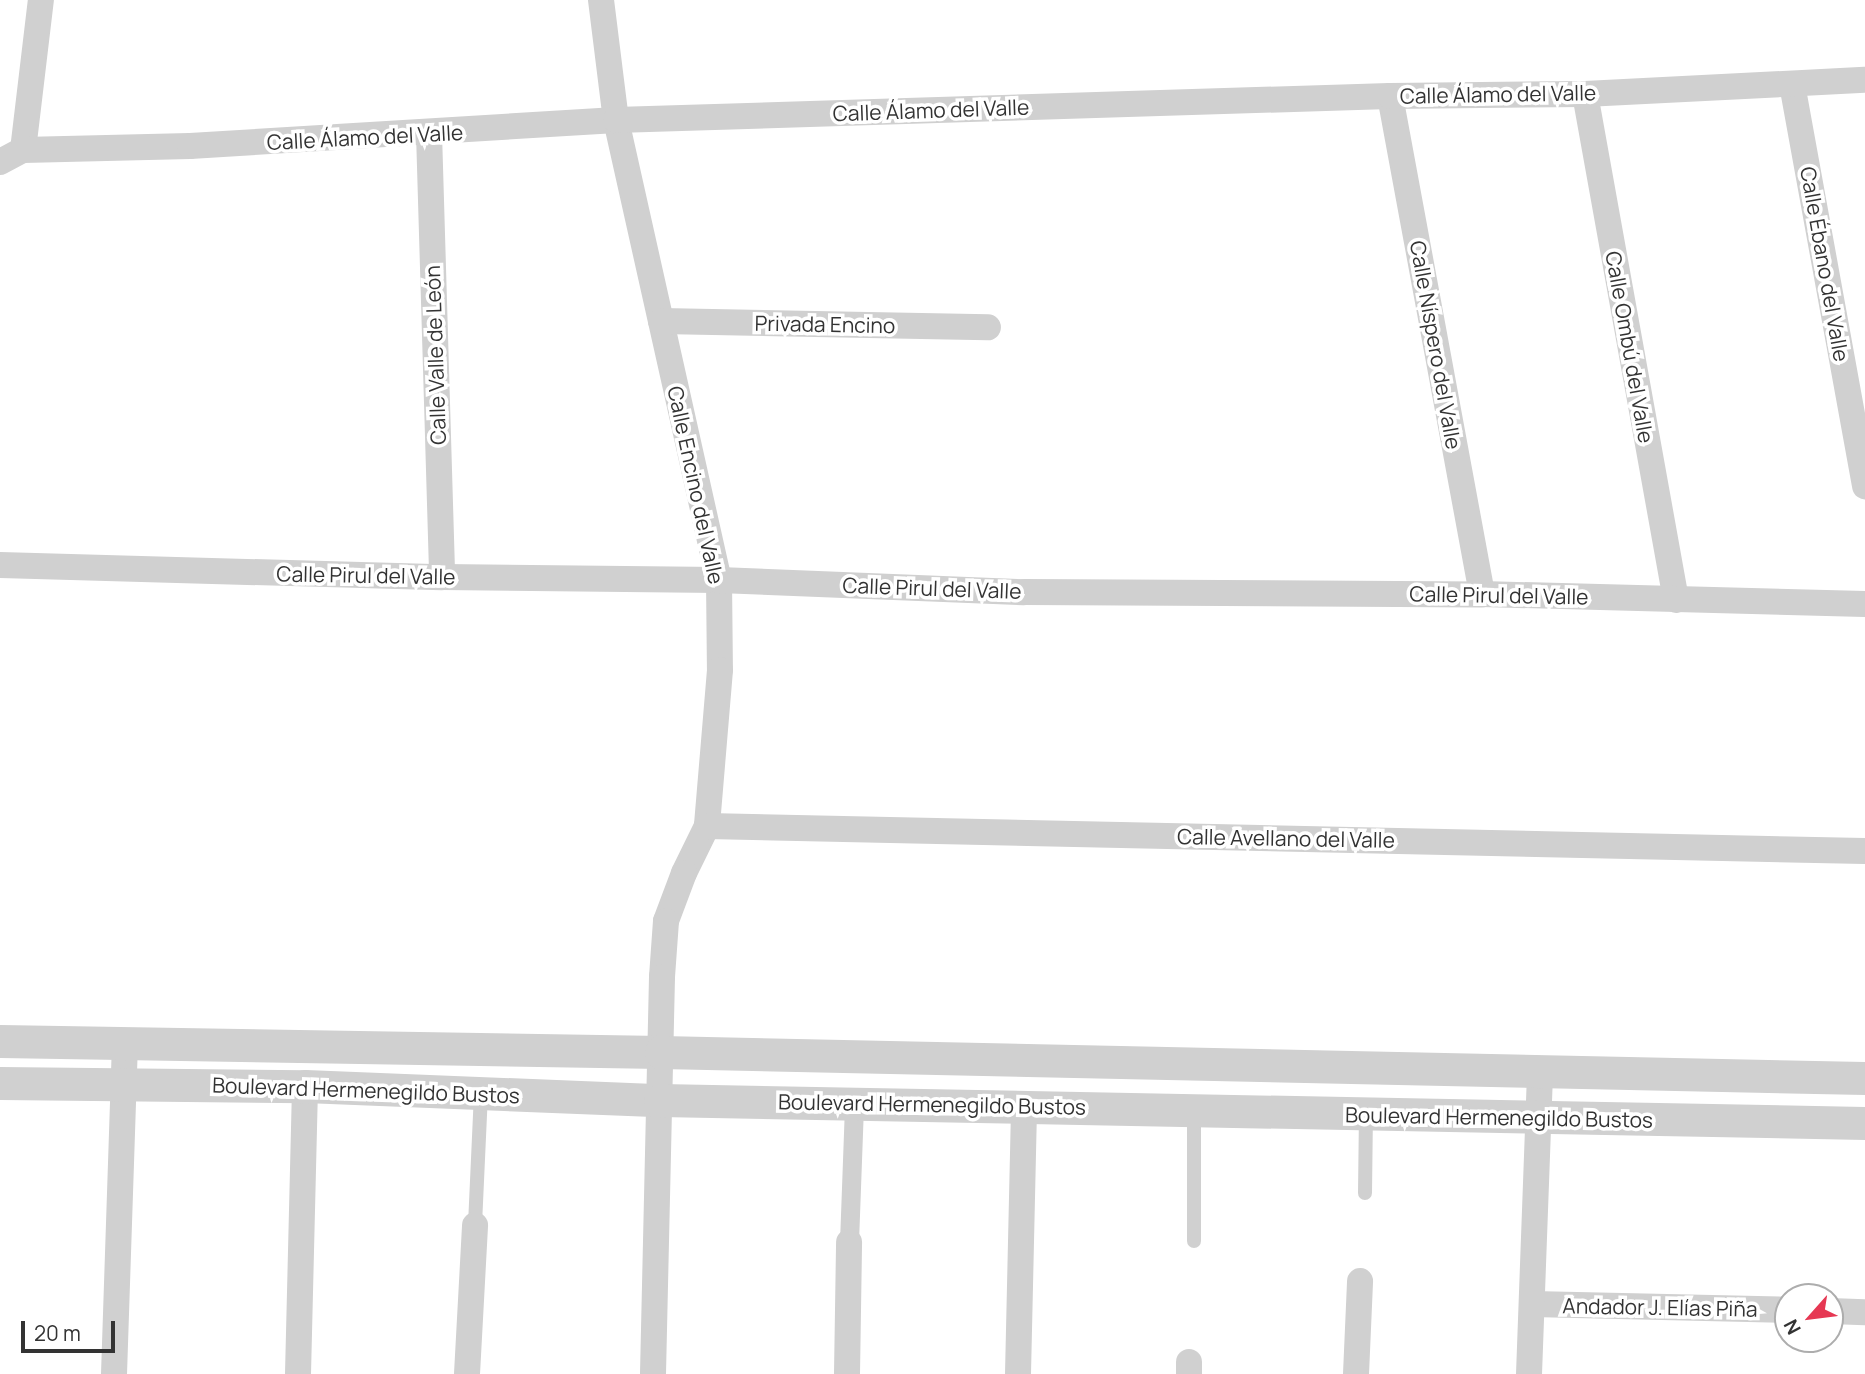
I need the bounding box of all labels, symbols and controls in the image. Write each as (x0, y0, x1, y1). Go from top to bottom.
street label: Calle Álamo del Valle (1400, 80, 1596, 108)
street label: Calle Álamo del Valle (832, 94, 1030, 126)
street label: Calle Álamo del Valle (266, 119, 464, 155)
street label: Calle Ébano del Valle (1795, 165, 1855, 363)
street label: Calle Níspero del Valle (1405, 239, 1467, 451)
street label: Calle Ombú del Valle (1601, 249, 1659, 445)
street label: Calle Valle de León (419, 265, 451, 445)
street label: Privada Encino (755, 310, 895, 338)
street label: Calle Encino del Valle (663, 384, 729, 586)
street label: Calle Pirul del Valle (276, 561, 456, 589)
street label: Calle Pirul del Valle (842, 572, 1022, 604)
street label: Calle Pirul del Valle (1409, 581, 1589, 609)
street label: Calle Avellano del Valle (1177, 824, 1395, 852)
street label: Boulevard Hermenegildo Bustos (212, 1072, 520, 1108)
street label: Boulevard Hermenegildo Bustos (778, 1089, 1086, 1119)
street label: Boulevard Hermenegildo Bustos (1345, 1102, 1653, 1132)
north arrow (1774, 1283, 1844, 1353)
street label: Andador J. Elías Piña (1562, 1293, 1758, 1321)
scale bar (24, 1308, 119, 1352)
text: N (1778, 1315, 1807, 1339)
text: 20 m (34, 1319, 81, 1347)

